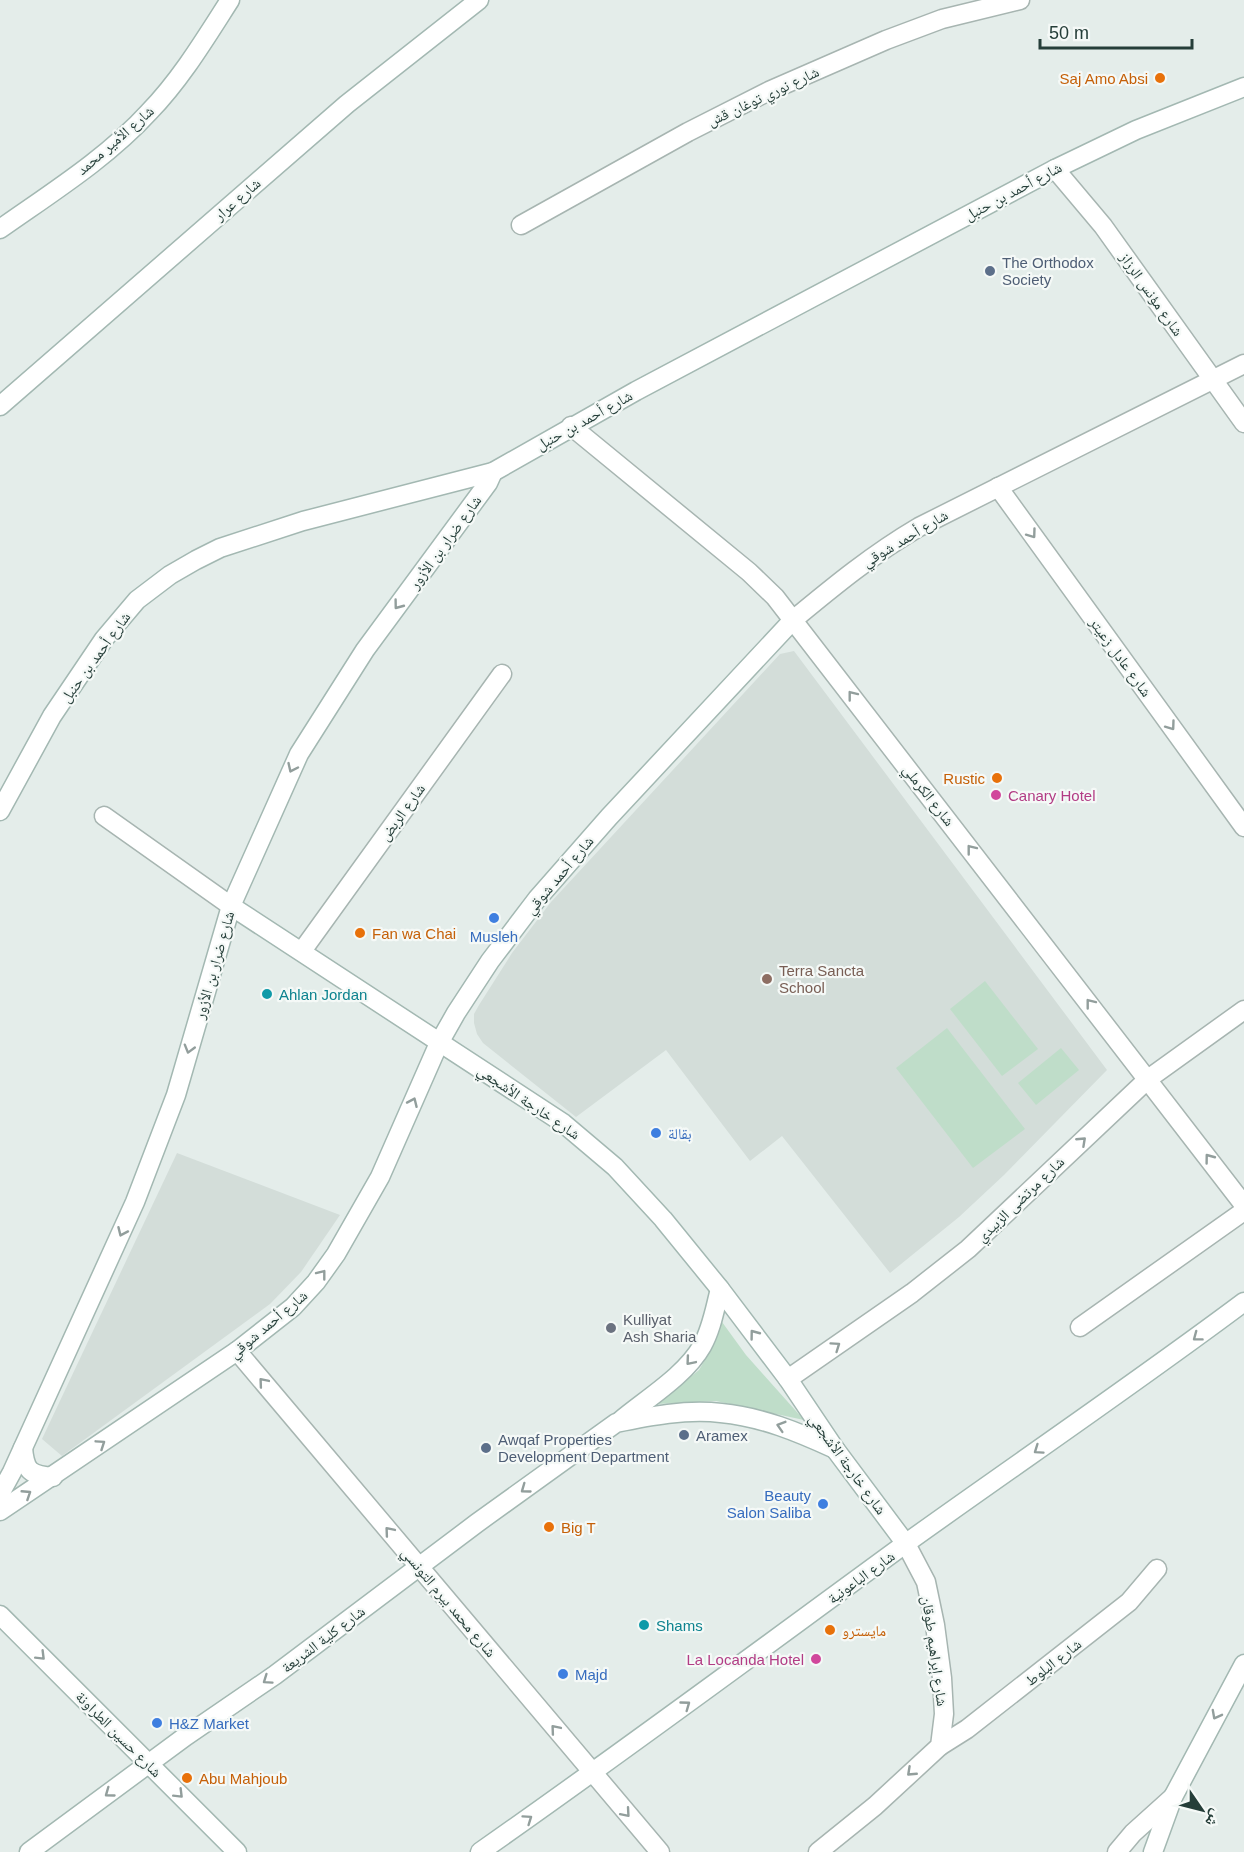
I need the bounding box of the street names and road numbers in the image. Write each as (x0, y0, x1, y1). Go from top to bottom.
street label: شارع نوري توغان قش (705, 63, 823, 133)
street label: شارع الأمير محمد (73, 102, 158, 180)
street label: شارع أحمد بن حنبل (962, 158, 1066, 226)
street label: شارع عرار (210, 174, 265, 226)
street label: شارع مؤنس الرزاز (1115, 248, 1187, 340)
street label: شارع أحمد بن حنبل (533, 386, 636, 455)
street label: شارع ضرار بن الأزور (405, 492, 486, 594)
street label: شارع أحمد شوقي (859, 506, 953, 573)
street label: شارع أحمد بن حنبل (57, 608, 135, 707)
street label: شارع عادل زعيتر (1084, 613, 1155, 701)
street label: شارع الكرملي (897, 761, 958, 832)
street label: شارع الربض (376, 780, 430, 845)
street label: شارع أحمد شوقي (521, 832, 600, 920)
street label: شارع ضرار بن الأزور (190, 909, 239, 1022)
street label: شارع خارجة الأشجعي (472, 1061, 584, 1146)
street label: شارع مرتضى الزبيدي (973, 1153, 1070, 1248)
street label: شارع أحمد شوقي (225, 1286, 313, 1365)
street label: شارع خارجة الأشجعي (803, 1410, 890, 1520)
street label: شارع محمد بيرم التونسي (395, 1544, 500, 1663)
street label: شارع الباعونية (824, 1547, 899, 1609)
street label: شارع إبراهيم طوقان (917, 1595, 951, 1708)
street label: شارع كلية الشريعة (278, 1602, 369, 1677)
street label: شارع البلوط (1022, 1635, 1086, 1691)
street label: شارع حسين الطراونة (71, 1688, 165, 1782)

